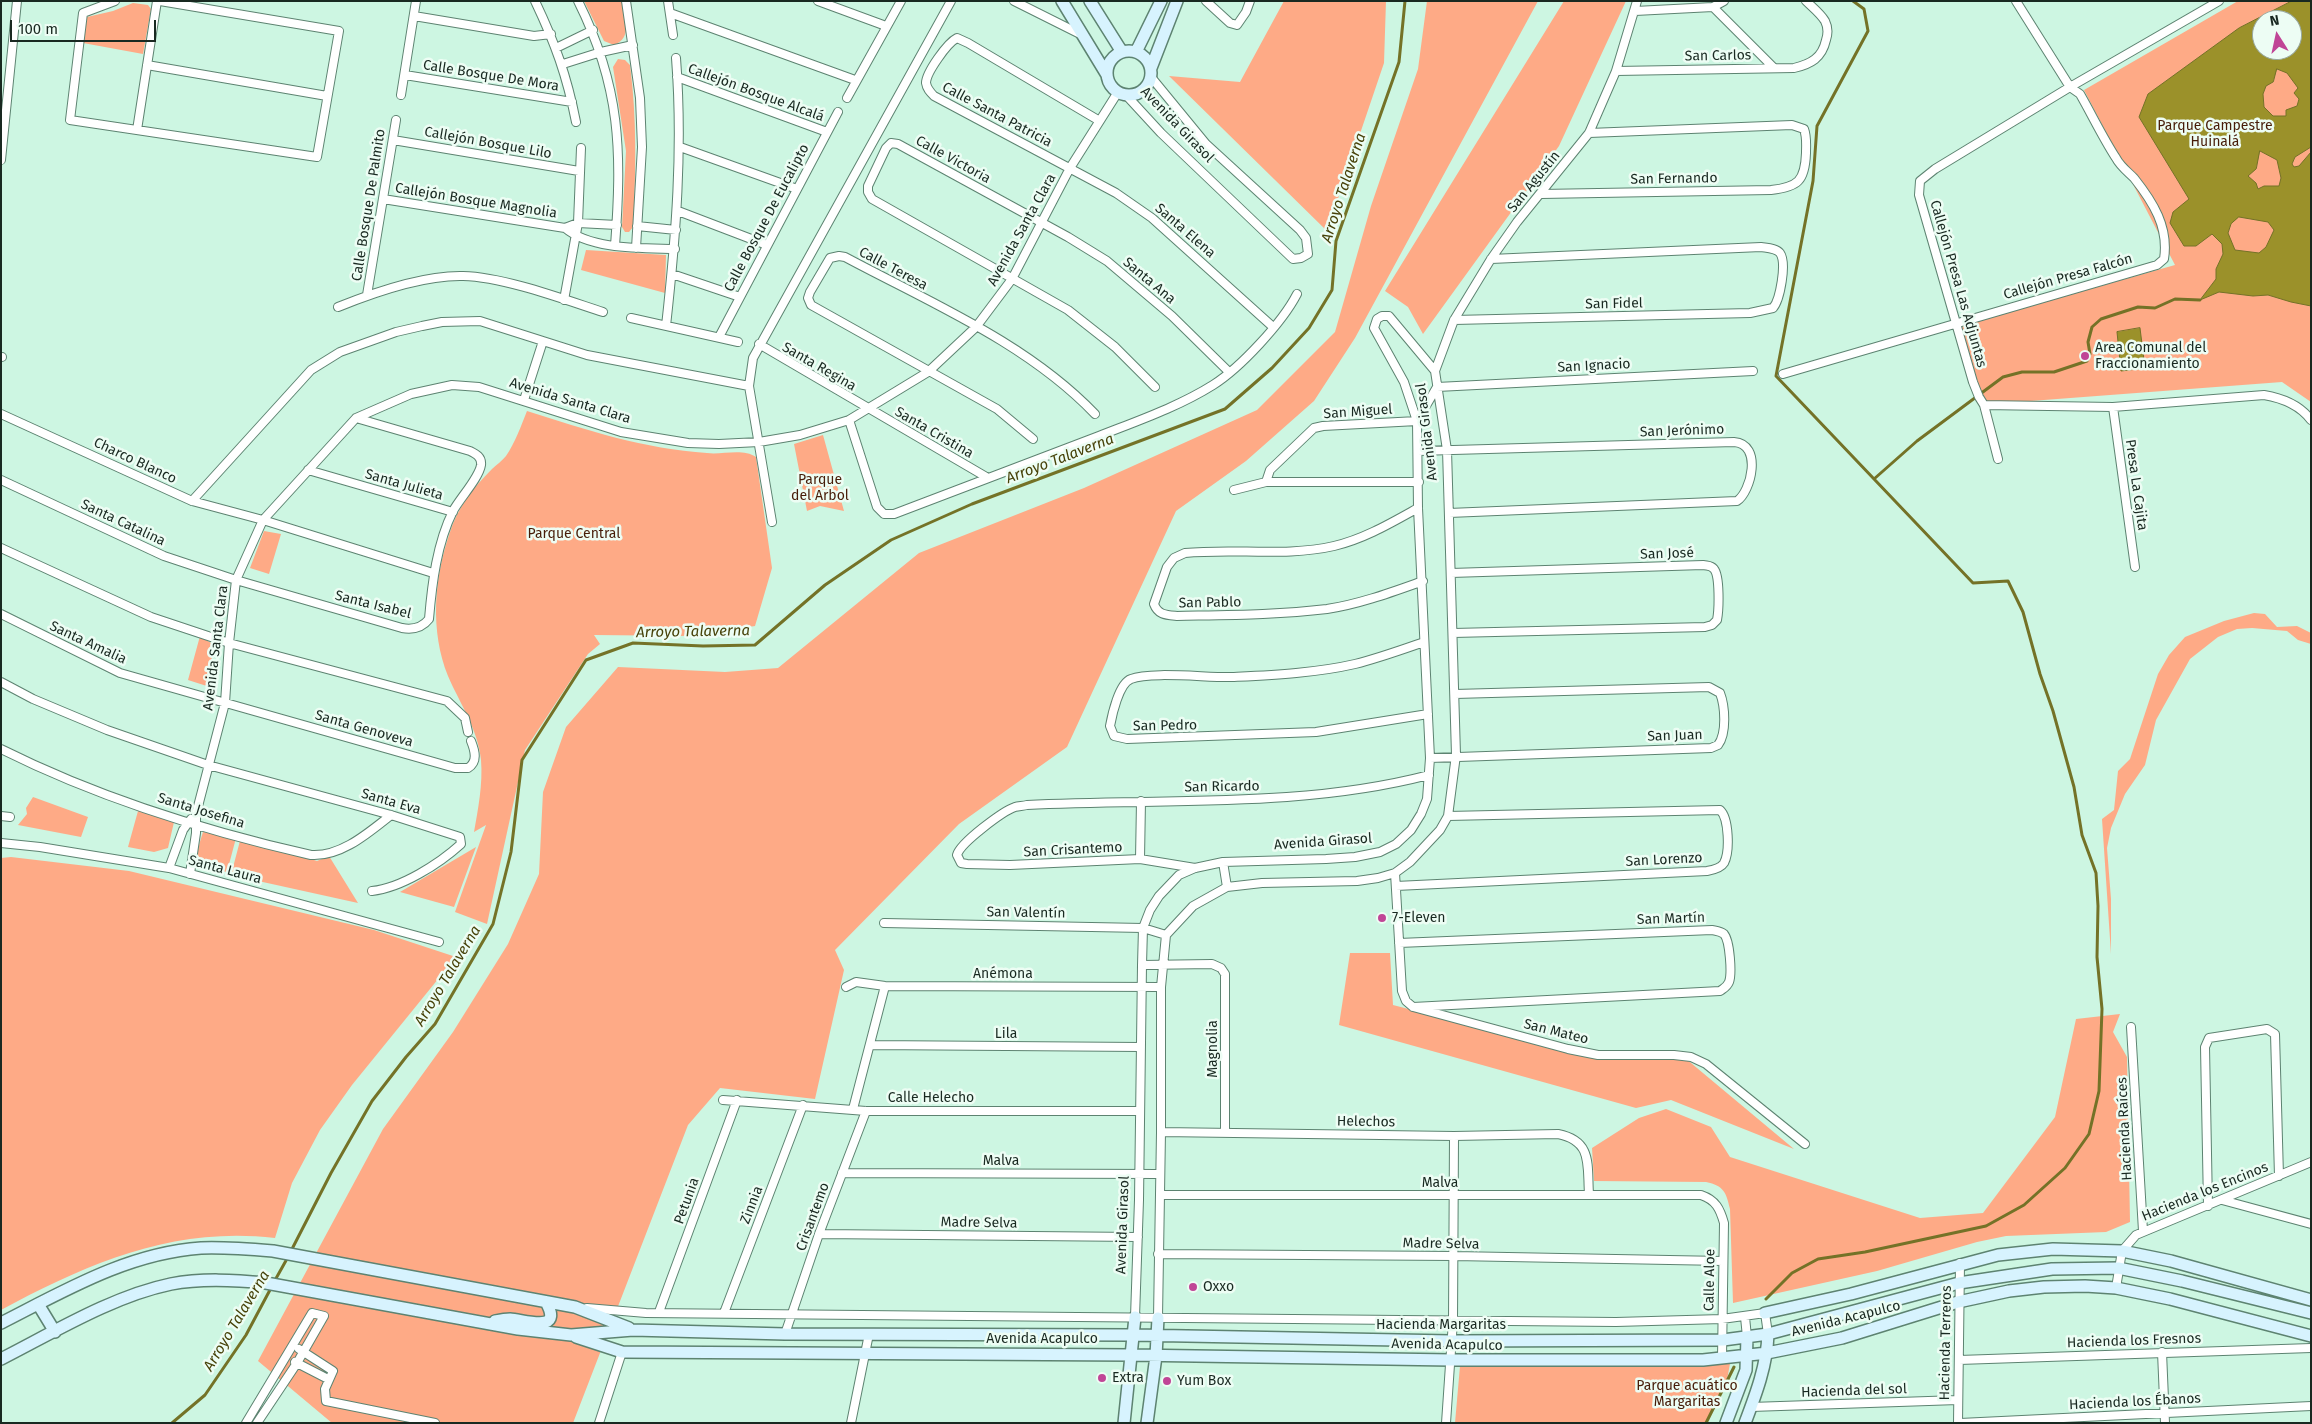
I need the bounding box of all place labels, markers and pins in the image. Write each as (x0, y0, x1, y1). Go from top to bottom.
place label: Area Comunal del Fraccionamiento (2095, 340, 2206, 372)
marker: Area Comunal del Fraccionamiento (2079, 350, 2091, 362)
place label: 7-Eleven (1392, 910, 1446, 926)
marker: 7-Eleven (1376, 912, 1388, 924)
place label: Oxxo (1203, 1279, 1234, 1295)
marker: Oxxo (1187, 1281, 1199, 1293)
place label: Extra (1112, 1370, 1144, 1386)
marker: Extra (1096, 1372, 1108, 1384)
place label: Yum Box (1177, 1373, 1231, 1389)
marker: Yum Box (1161, 1375, 1173, 1387)

